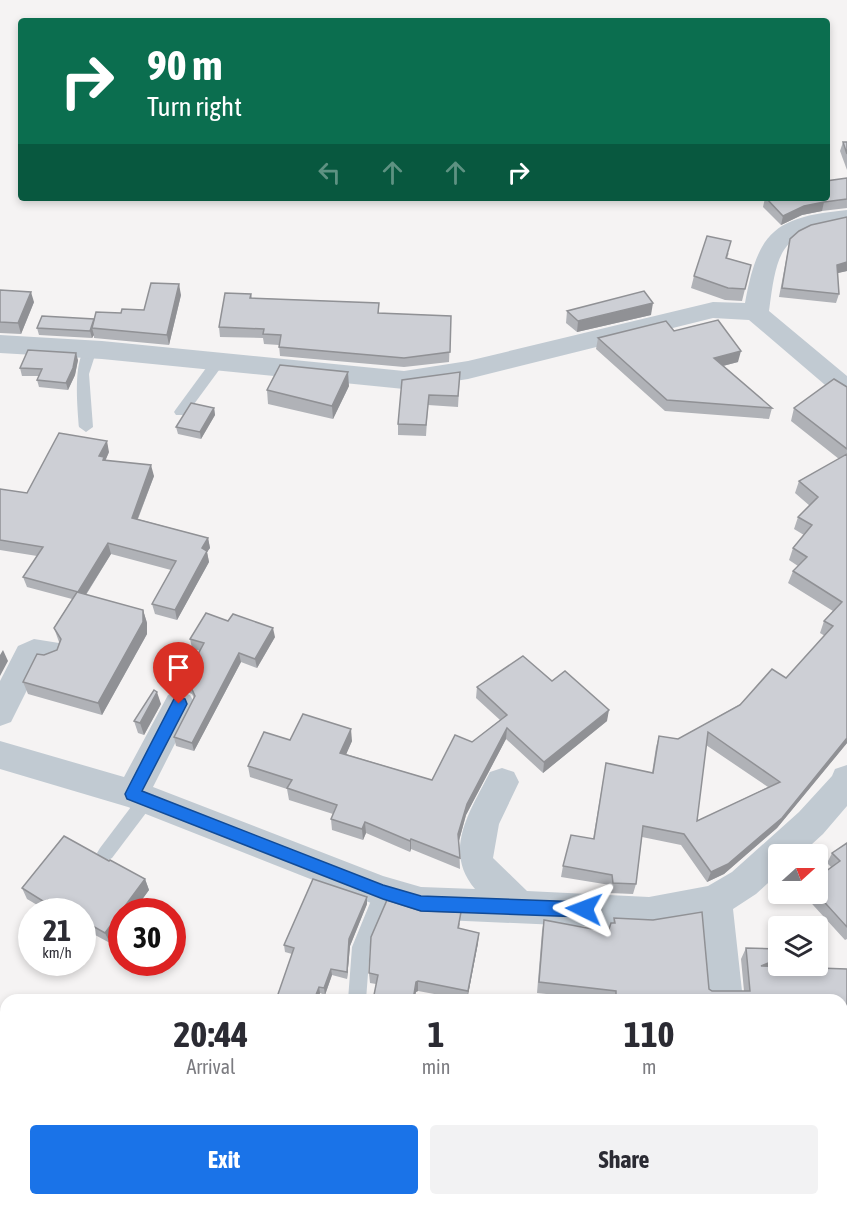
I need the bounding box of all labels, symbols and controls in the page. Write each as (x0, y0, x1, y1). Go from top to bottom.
text: 90 m (147, 41, 222, 89)
icon: right (48, 42, 126, 120)
text: Turn right (147, 91, 242, 122)
icon: left (313, 156, 346, 189)
icon: ahead (376, 156, 409, 189)
icon: ahead (439, 156, 472, 189)
icon: right (502, 156, 535, 189)
pin (153, 642, 204, 704)
icon: arrive (162, 651, 195, 684)
north arrow (768, 844, 828, 904)
map controls (768, 844, 828, 976)
position arrow (552, 877, 616, 941)
speed limit sign: 30 (108, 898, 186, 976)
text: 21 (43, 913, 71, 947)
button: layers (768, 916, 828, 976)
text: km/h (42, 944, 72, 961)
text: 20:44 (173, 1013, 248, 1055)
text: 1 (428, 1013, 444, 1055)
text: 110 (624, 1013, 675, 1055)
text: Arrival (186, 1055, 235, 1078)
text: min (422, 1055, 450, 1078)
text: m (642, 1055, 656, 1078)
button: Exit (30, 1125, 418, 1194)
button: Share (430, 1125, 818, 1194)

